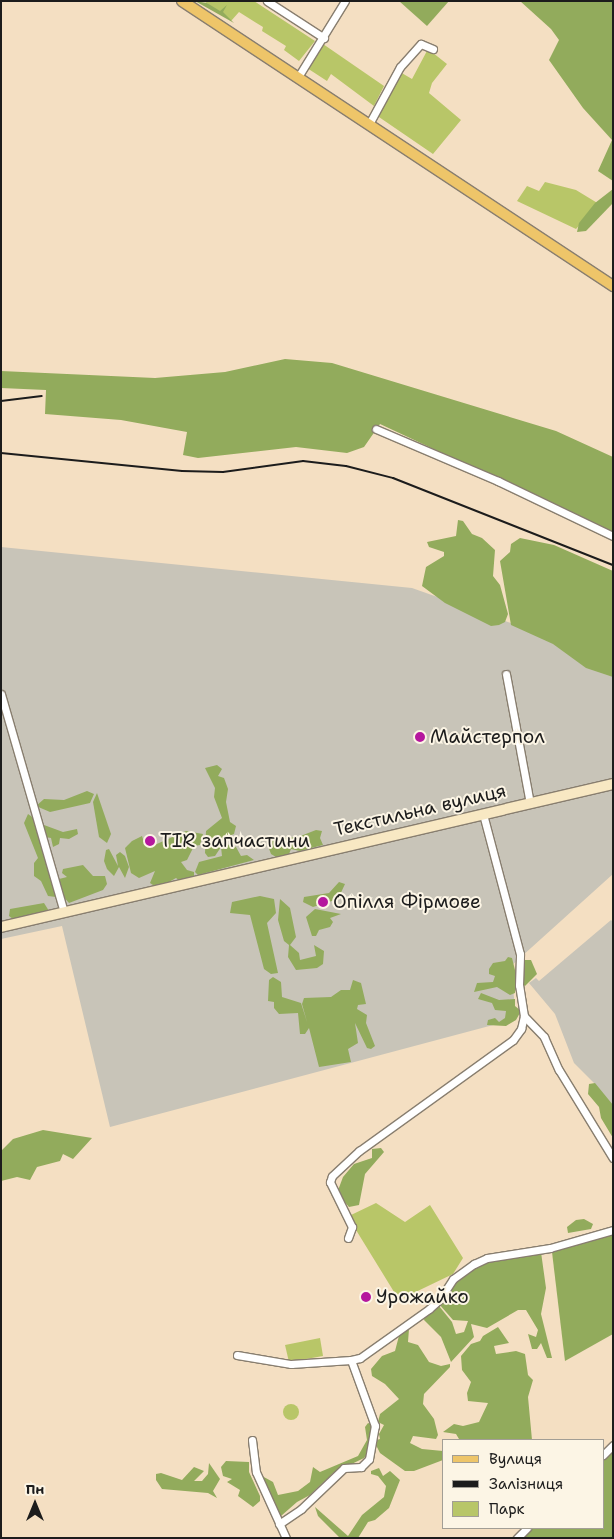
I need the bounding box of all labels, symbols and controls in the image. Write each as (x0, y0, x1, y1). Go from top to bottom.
place label: Майстерпол (430, 726, 545, 748)
marker: Майстерпол (414, 731, 426, 743)
street label: Текстильна вулиця (332, 779, 508, 841)
place label: TIR запчастини (160, 830, 310, 852)
marker: TIR запчастини (144, 835, 156, 847)
place label: Опілля Фірмове (333, 891, 481, 913)
marker: Опілля Фірмове (317, 896, 329, 908)
place label: Урожайко (376, 1286, 469, 1308)
marker: Урожайко (360, 1291, 372, 1303)
legend (442, 1439, 604, 1529)
text: Вулиця (489, 1449, 542, 1469)
text: Залізниця (489, 1474, 563, 1494)
north arrow (10, 1479, 60, 1529)
text: Пн (26, 1480, 44, 1498)
text: Парк (489, 1499, 525, 1519)

